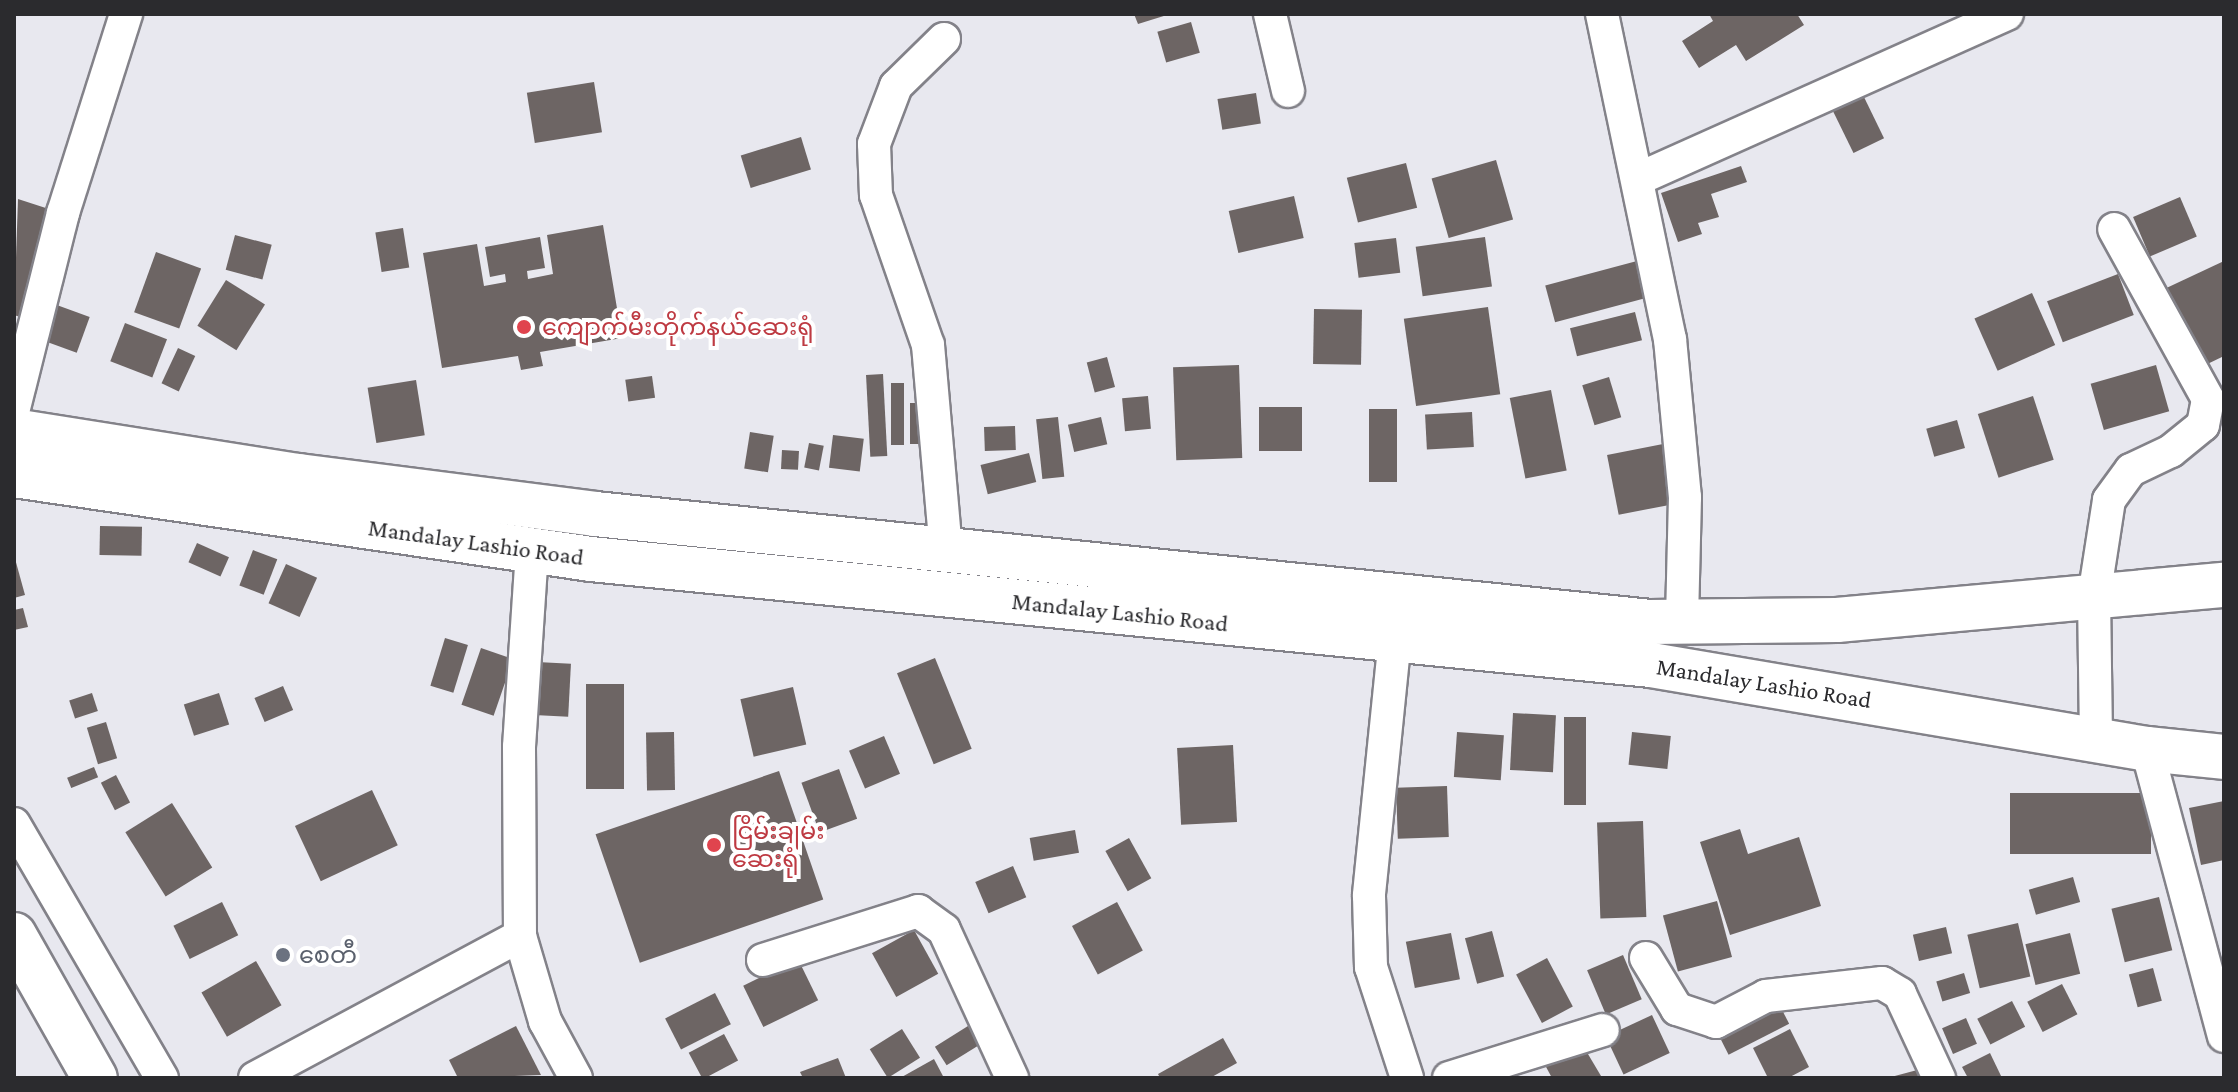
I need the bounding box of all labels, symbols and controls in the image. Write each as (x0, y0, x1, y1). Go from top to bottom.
place label: ကျောက်မီးတိုက်နယ်ဆေးရုံ (542, 313, 814, 341)
marker: ကျောက်မီးတိုက်နယ်ဆေးရုံ (513, 316, 535, 338)
street label: Mandalay Lashio Road (366, 513, 586, 571)
street label: Mandalay Lashio Road (1010, 586, 1230, 638)
street label: Mandalay Lashio Road (1654, 652, 1874, 714)
place label: ငြိမ်းချမ်း ဆေးရုံ (732, 817, 825, 873)
marker: ငြိမ်းချမ်း ဆေးရုံ (703, 834, 725, 856)
place label: စေတီ (299, 941, 357, 969)
marker: စေတီ (274, 946, 292, 964)

